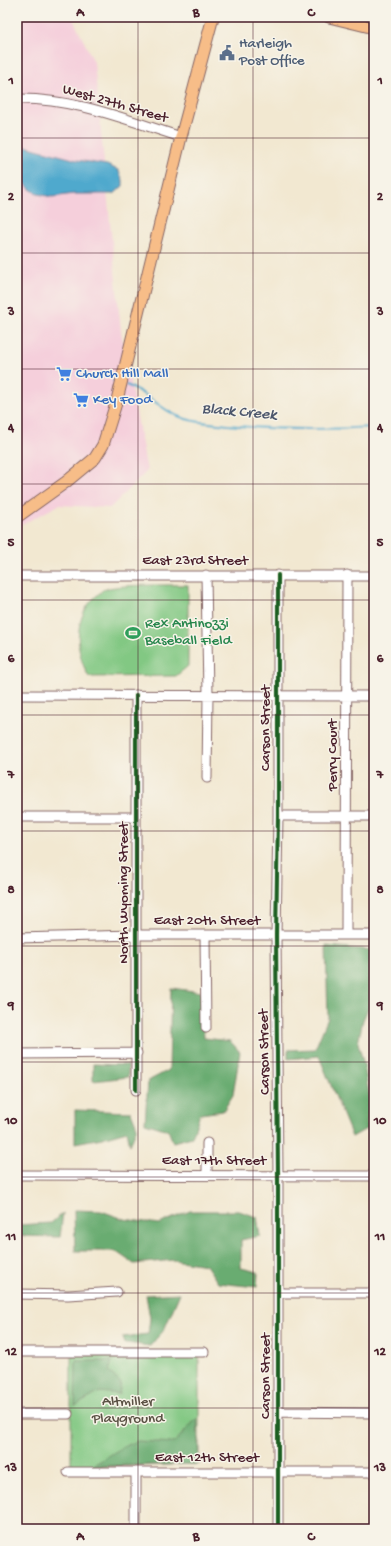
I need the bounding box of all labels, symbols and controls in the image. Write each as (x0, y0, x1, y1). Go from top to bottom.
text: A (75, 6, 85, 21)
text: B (192, 6, 201, 21)
text: C (306, 6, 316, 21)
place label: Harleigh Post Office (238, 35, 305, 70)
public building icon: Harleigh Post Office (218, 44, 236, 62)
text: 1 (7, 74, 14, 89)
text: 1 (376, 74, 383, 89)
street label: West 27th Street (60, 80, 171, 128)
text: 2 (8, 190, 15, 205)
text: 2 (377, 190, 384, 205)
text: 3 (7, 305, 15, 320)
text: 3 (376, 305, 384, 320)
supermarket icon: Church Hill Mall (55, 365, 73, 383)
place label: Church Hill Mall (76, 365, 169, 383)
supermarket icon: Key Food (72, 391, 90, 409)
place label: Key Food (93, 391, 153, 409)
water label: Black Creek (201, 400, 279, 426)
text: 4 (7, 421, 15, 436)
text: 4 (376, 421, 384, 436)
text: 5 (8, 536, 15, 551)
text: 5 (377, 536, 384, 551)
street label: East 23rd Street (142, 552, 250, 570)
place label: Rex Antinozzi Baseball Field (144, 615, 233, 650)
sports icon: Rex Antinozzi Baseball Field (124, 624, 142, 642)
text: 6 (8, 652, 15, 667)
text: 6 (377, 652, 384, 667)
street label: Carson Street (257, 683, 275, 771)
street label: Perry Court (324, 717, 342, 792)
text: 7 (7, 768, 16, 783)
text: 7 (376, 768, 385, 783)
street label: North Wyoming Street (115, 820, 133, 964)
text: 8 (7, 883, 15, 898)
text: 8 (376, 883, 384, 898)
street label: East 20th Street (154, 912, 262, 930)
text: 9 (7, 999, 15, 1014)
text: 9 (376, 999, 384, 1014)
street label: Carson Street (255, 1007, 275, 1095)
text: 10 (4, 1114, 18, 1129)
text: 10 (373, 1114, 387, 1129)
street label: East 17th Street (162, 1152, 268, 1170)
text: 11 (5, 1230, 16, 1245)
text: 11 (374, 1230, 385, 1245)
street label: Carson Street (257, 1331, 275, 1419)
text: 12 (4, 1345, 17, 1360)
text: 12 (373, 1345, 386, 1360)
park label: Altmiller Playground (91, 1393, 165, 1428)
street label: East 12th Street (155, 1449, 261, 1467)
text: 13 (4, 1461, 17, 1476)
text: 13 (373, 1461, 386, 1476)
text: A (75, 1530, 85, 1545)
text: B (192, 1530, 201, 1545)
text: C (306, 1530, 316, 1545)

